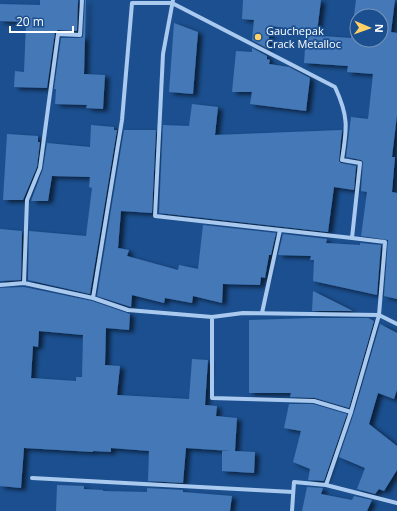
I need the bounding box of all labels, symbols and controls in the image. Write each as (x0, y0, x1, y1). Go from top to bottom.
scale bar (10, 8, 73, 34)
north arrow (349, 8, 389, 48)
text: 20 m (16, 13, 44, 30)
place label: Gauchepak Crack Metalloc (266, 23, 341, 51)
text: N (372, 24, 387, 33)
marker: Gauchepak Crack Metalloc (253, 32, 263, 42)

